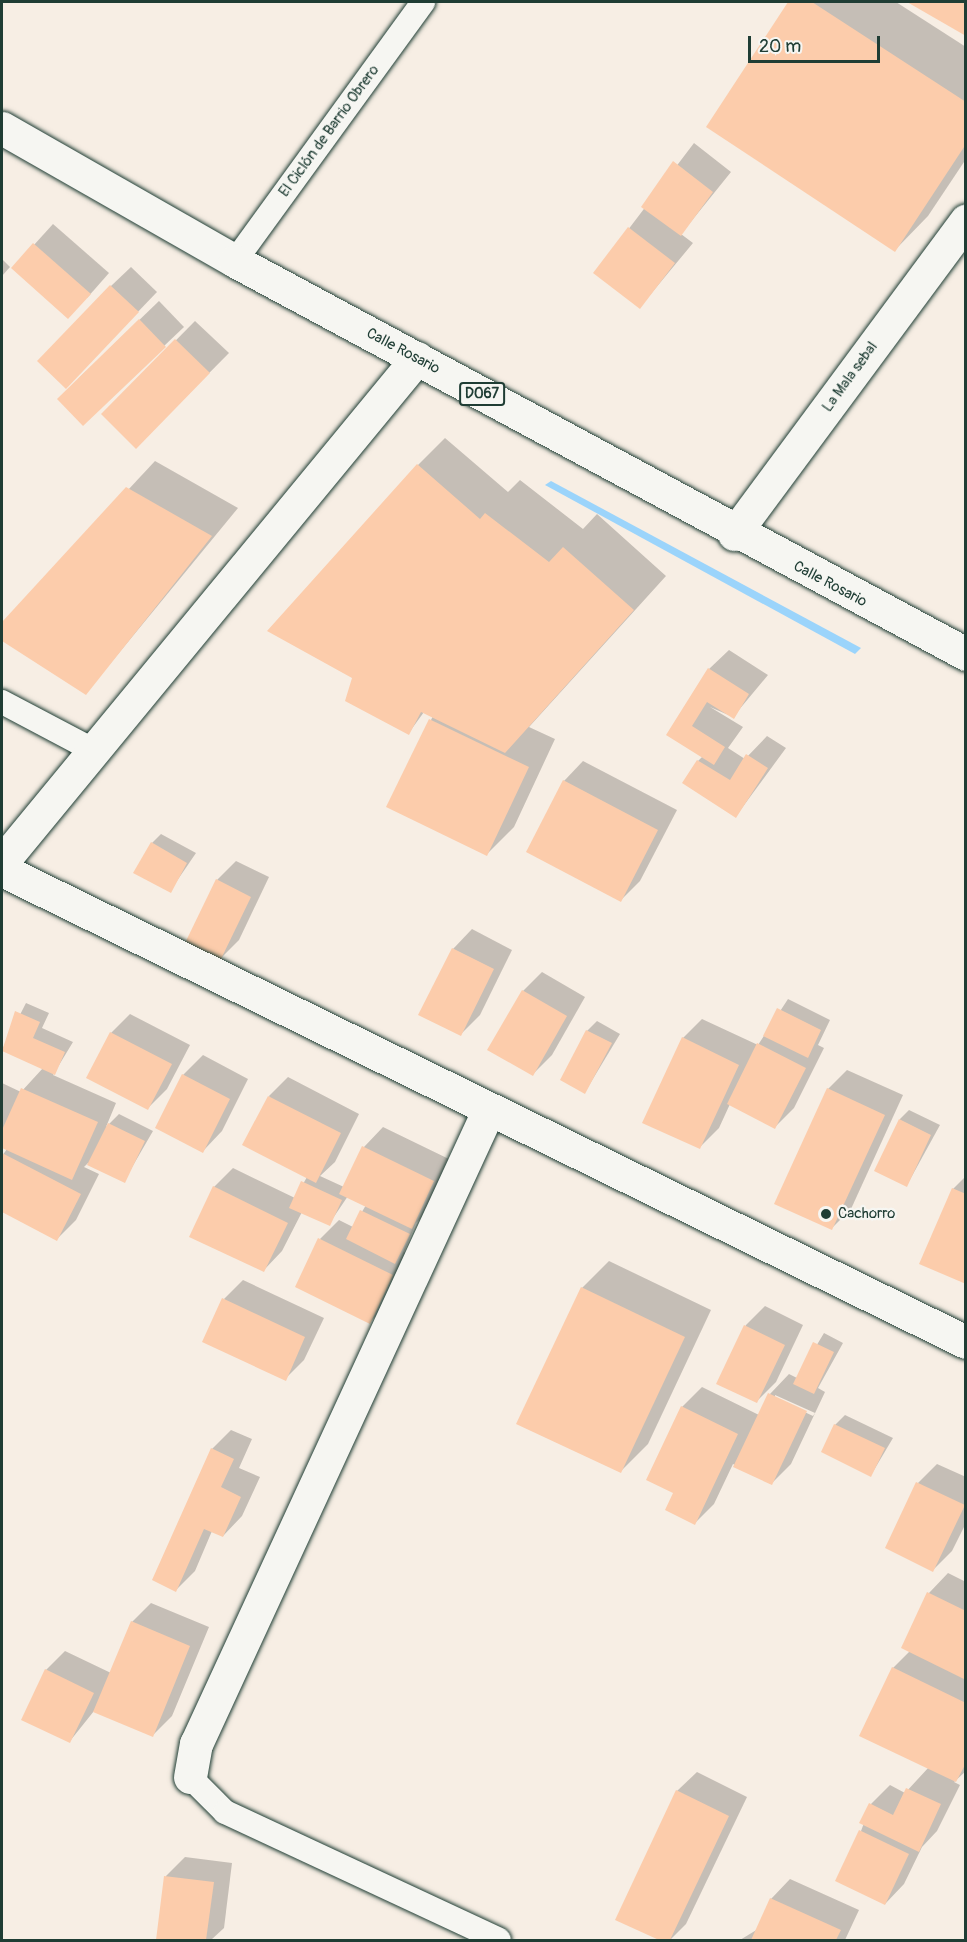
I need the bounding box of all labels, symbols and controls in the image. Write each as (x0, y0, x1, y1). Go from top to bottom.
scale bar (751, 24, 883, 62)
text: 20 m (759, 35, 801, 58)
street label: El Ciclón de Barrio Obrero (275, 62, 383, 200)
street label: Calle Rosario (363, 324, 443, 378)
street label: La Mala sebal (819, 338, 881, 416)
road number: D067 (458, 383, 506, 405)
street label: Calle Rosario (790, 557, 870, 611)
place label: Cachorro (838, 1205, 895, 1223)
marker: Cachorro (819, 1207, 833, 1221)

